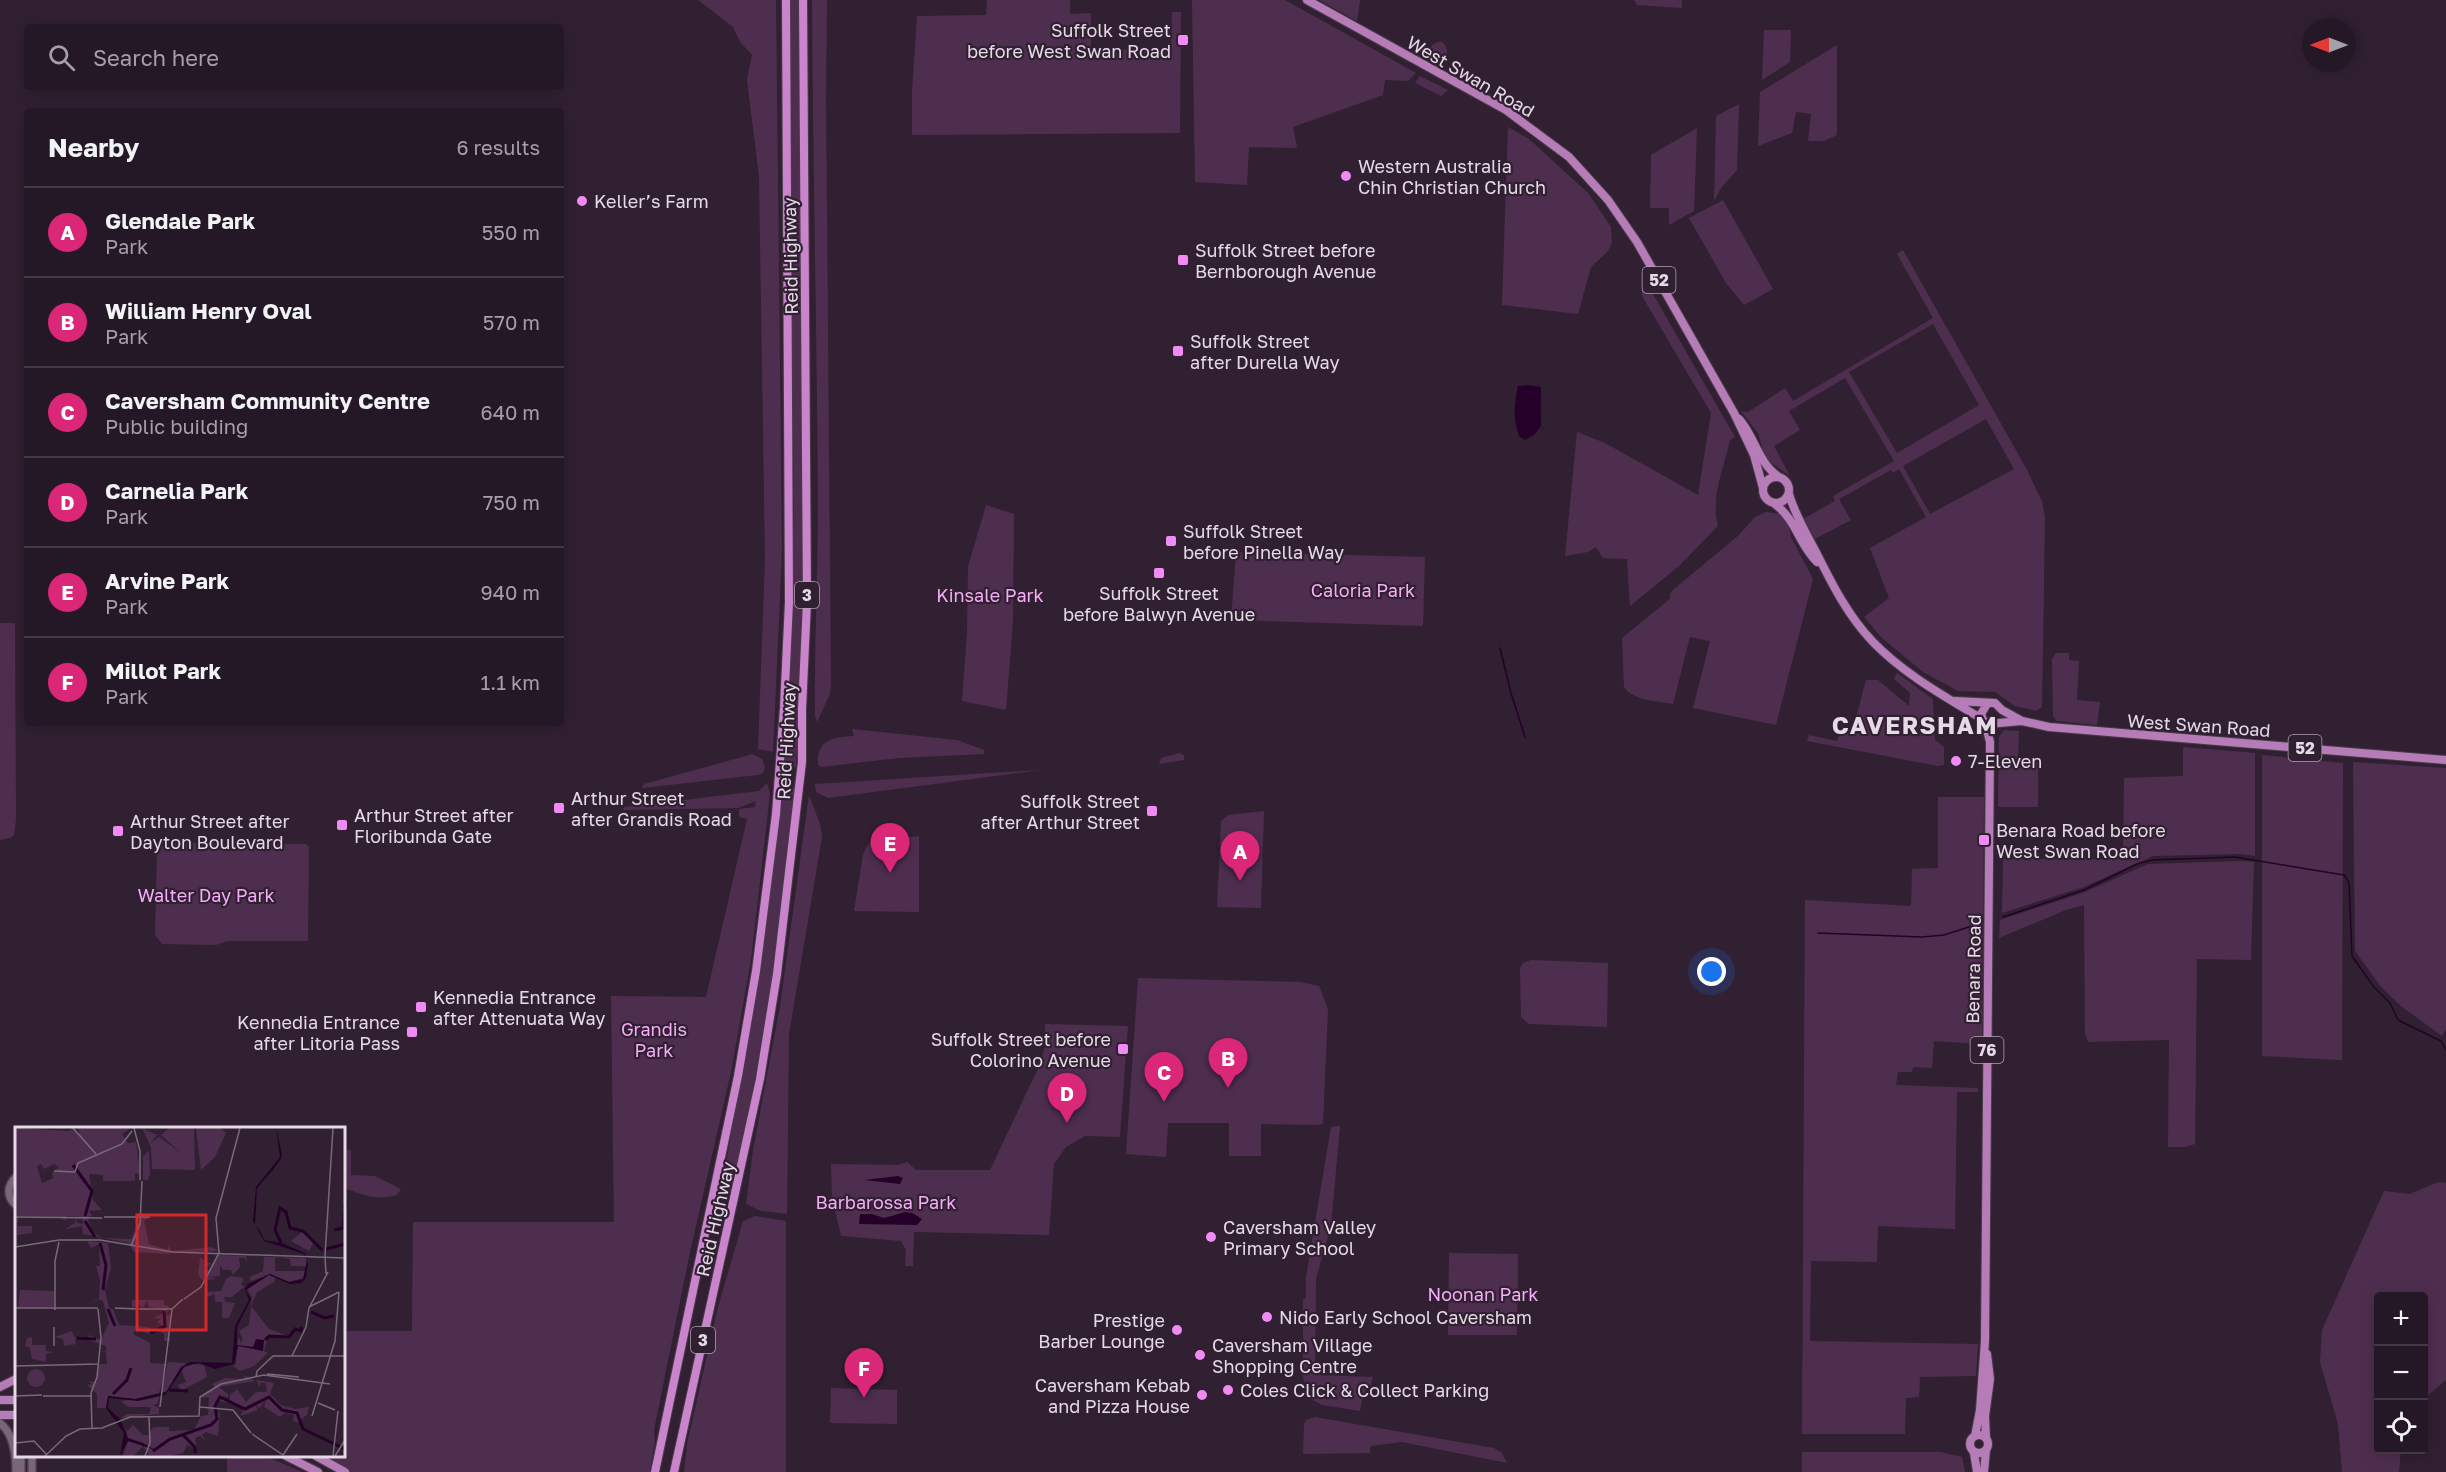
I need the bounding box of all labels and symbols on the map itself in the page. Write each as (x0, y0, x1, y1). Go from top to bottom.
north arrow (2302, 18, 2356, 72)
place label: Suffolk Street before West Swan Road (967, 19, 1171, 62)
street label: West Swan Road (1403, 31, 1539, 121)
marker: Suffolk Street before West Swan Road (1176, 33, 1190, 47)
place label: Western Australia Chin Christian Church (1358, 155, 1546, 198)
marker: Western Australia Chin Christian Church (1339, 169, 1353, 183)
place label: Keller’s Farm (594, 190, 709, 212)
marker: Keller’s Farm (575, 194, 589, 208)
street label: Reid Highway (778, 197, 802, 315)
place label: Suffolk Street before Bernborough Avenue (1195, 239, 1376, 282)
marker: Suffolk Street before Bernborough Avenue (1176, 253, 1190, 267)
road number: 52 (1642, 267, 1676, 293)
place label: Suffolk Street after Durella Way (1190, 330, 1340, 373)
marker: Suffolk Street after Durella Way (1171, 344, 1185, 358)
place label: Suffolk Street before Pinella Way (1183, 520, 1344, 563)
marker: Suffolk Street before Pinella Way (1164, 534, 1178, 548)
marker: Suffolk Street before Balwyn Avenue (1152, 566, 1166, 580)
park label: Caloria Park (1311, 579, 1415, 601)
road number: 3 (795, 582, 819, 608)
place label: Suffolk Street before Balwyn Avenue (1063, 582, 1255, 625)
park label: Kinsale Park (936, 584, 1044, 606)
street label: Reid Highway (772, 682, 800, 800)
street label: West Swan Road (2127, 709, 2271, 741)
district label: CAVERSHAM (1832, 710, 1998, 739)
road number: 52 (2288, 735, 2322, 761)
place label: 7-Eleven (1968, 750, 2042, 772)
marker: 7-Eleven (1949, 754, 1963, 768)
place label: Arthur Street after Grandis Road (571, 787, 732, 830)
place label: Suffolk Street after Arthur Street (981, 790, 1140, 833)
marker: Arthur Street after Grandis Road (552, 801, 566, 815)
place label: Arthur Street after Floribunda Gate (354, 804, 513, 847)
marker: Suffolk Street after Arthur Street (1145, 804, 1159, 818)
place label: Arthur Street after Dayton Boulevard (130, 810, 289, 853)
marker: Arthur Street after Floribunda Gate (335, 818, 349, 832)
place label: Benara Road before West Swan Road (1996, 819, 2166, 862)
marker: Arthur Street after Dayton Boulevard (111, 824, 125, 838)
pin: E (870, 824, 910, 873)
pin: A (1220, 832, 1260, 881)
marker: Benara Road before West Swan Road (1977, 833, 1991, 847)
park label: Walter Day Park (137, 884, 275, 906)
street label: Benara Road (1961, 914, 1985, 1024)
your location (1697, 957, 1726, 986)
place label: Kennedia Entrance after Attenuata Way (433, 986, 605, 1029)
marker: Kennedia Entrance after Attenuata Way (414, 1000, 428, 1014)
place label: Kennedia Entrance after Litoria Pass (237, 1011, 400, 1054)
park label: Grandis Park (621, 1018, 687, 1061)
marker: Kennedia Entrance after Litoria Pass (405, 1025, 419, 1039)
place label: Suffolk Street before Colorino Avenue (931, 1028, 1111, 1071)
road number: 76 (1970, 1037, 2004, 1063)
pin: B (1208, 1038, 1248, 1088)
marker: Suffolk Street before Colorino Avenue (1116, 1042, 1130, 1056)
pin: C (1144, 1052, 1184, 1102)
pin: D (1048, 1074, 1086, 1123)
inset map (15, 1127, 345, 1457)
street label: Reid Highway (691, 1159, 739, 1279)
park label: Barbarossa Park (816, 1191, 956, 1213)
place label: Caversham Valley Primary School (1223, 1216, 1376, 1259)
marker: Caversham Valley Primary School (1204, 1230, 1218, 1244)
park label: Noonan Park (1427, 1283, 1539, 1305)
place label: Nido Early School Caversham (1279, 1306, 1532, 1328)
place label: Prestige Barber Lounge (1038, 1309, 1165, 1352)
marker: Nido Early School Caversham (1260, 1310, 1274, 1324)
marker: Prestige Barber Lounge (1170, 1323, 1184, 1337)
road number: 3 (691, 1327, 715, 1353)
place label: Caversham Village Shopping Centre (1212, 1334, 1373, 1377)
pin: F (844, 1348, 884, 1398)
marker: Caversham Village Shopping Centre (1193, 1348, 1207, 1362)
place label: Caversham Kebab and Pizza House (1035, 1374, 1190, 1417)
place label: Coles Click & Collect Parking (1240, 1379, 1489, 1401)
marker: Coles Click & Collect Parking (1221, 1383, 1235, 1397)
marker: Caversham Kebab and Pizza House (1195, 1388, 1209, 1402)

